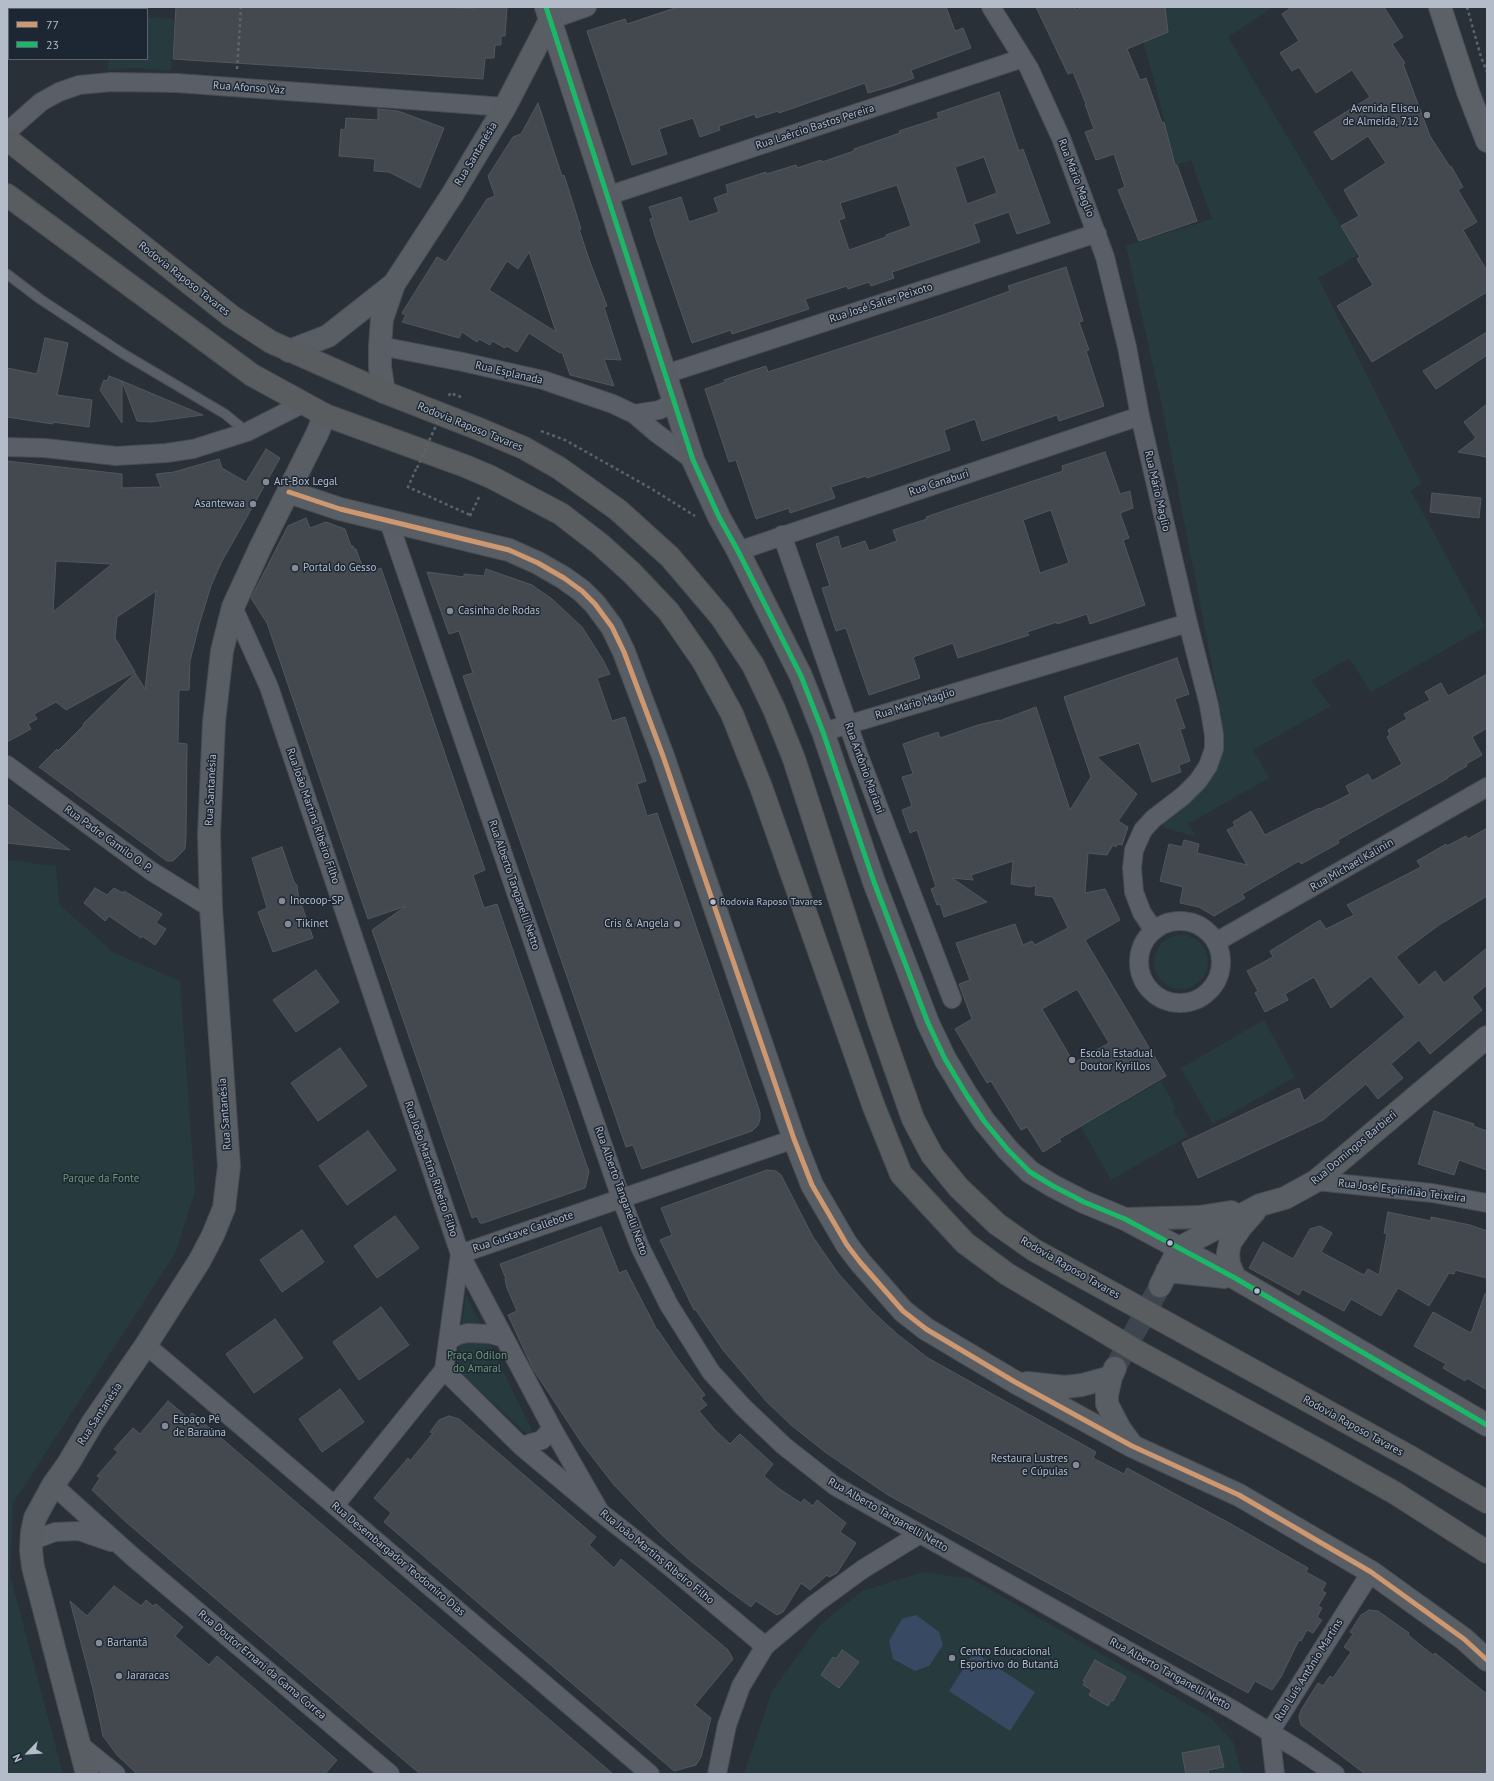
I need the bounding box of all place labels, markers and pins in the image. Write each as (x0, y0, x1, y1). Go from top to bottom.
place label: Avenida Eliseu de Almeida, 712 (1343, 102, 1419, 128)
marker: Avenida Eliseu de Almeida, 712 (1422, 110, 1432, 120)
place label: Art-Box Legal (274, 475, 338, 489)
marker: Art-Box Legal (261, 477, 271, 487)
place label: Asantewaa (194, 497, 245, 511)
marker: Asantewaa (248, 499, 258, 509)
place label: Portal do Gesso (303, 561, 376, 575)
marker: Portal do Gesso (290, 563, 300, 573)
place label: Casinha de Rodas (458, 604, 540, 618)
marker: Casinha de Rodas (445, 606, 455, 616)
place label: Inocoop-SP (290, 894, 344, 908)
marker: Inocoop-SP (277, 896, 287, 906)
place label: Rodovia Raposo Tavares (720, 896, 822, 908)
marker: Rodovia Raposo Tavares (708, 897, 718, 907)
place label: Tikinet (296, 917, 329, 931)
place label: Cris & Angela (604, 917, 669, 931)
marker: Tikinet (283, 919, 293, 929)
marker: Cris & Angela (672, 919, 682, 929)
place label: Escola Estadual Doutor Kyrillos (1080, 1047, 1153, 1073)
marker: Escola Estadual Doutor Kyrillos (1067, 1055, 1077, 1065)
unlabelled marker (1165, 1238, 1175, 1248)
unlabelled marker (1252, 1286, 1262, 1296)
place label: Espaço Pé de Baraúna (173, 1413, 226, 1439)
marker: Espaço Pé de Baraúna (160, 1421, 170, 1431)
place label: Restaura Lustres e Cúpulas (991, 1452, 1068, 1478)
marker: Restaura Lustres e Cúpulas (1071, 1460, 1081, 1470)
place label: Bartantã (107, 1636, 147, 1650)
marker: Bartantã (94, 1638, 104, 1648)
place label: Centro Educacional Esportivo do Butantã (960, 1645, 1059, 1671)
marker: Centro Educacional Esportivo do Butantã (947, 1653, 957, 1663)
place label: Jararacas (127, 1669, 169, 1683)
marker: Jararacas (114, 1671, 124, 1681)

